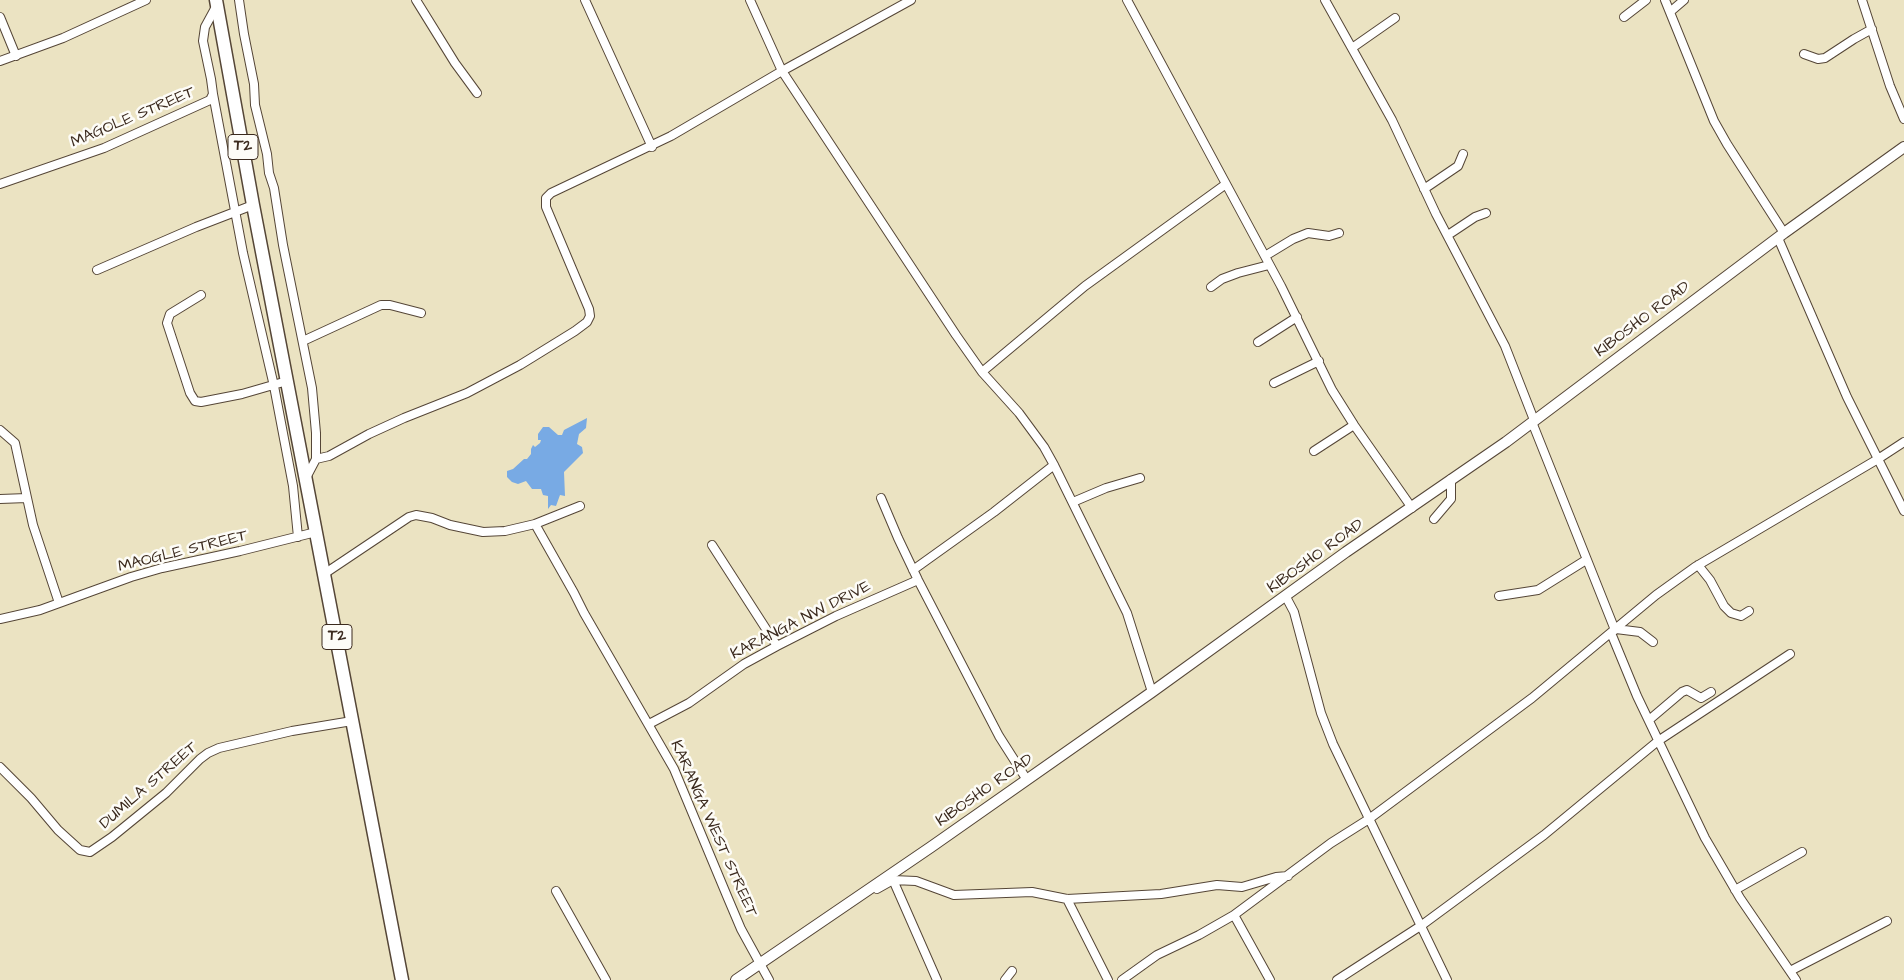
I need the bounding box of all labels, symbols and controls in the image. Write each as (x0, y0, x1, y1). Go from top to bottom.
street label: MAGOLE STREET (68, 83, 198, 153)
road number: T2 (228, 134, 258, 160)
street label: KIBOSHO ROAD (1592, 278, 1694, 362)
street label: KIBOSHO ROAD (1264, 516, 1368, 598)
street label: MAOGLE STREET (116, 527, 250, 577)
street label: KARANGA NW DRIVE (728, 577, 874, 665)
road number: T2 (322, 624, 352, 650)
street label: DUMILA STREET (96, 738, 202, 834)
street label: KARANGA WEST STREET (665, 738, 761, 920)
street label: KIBOSHO ROAD (933, 750, 1037, 832)

